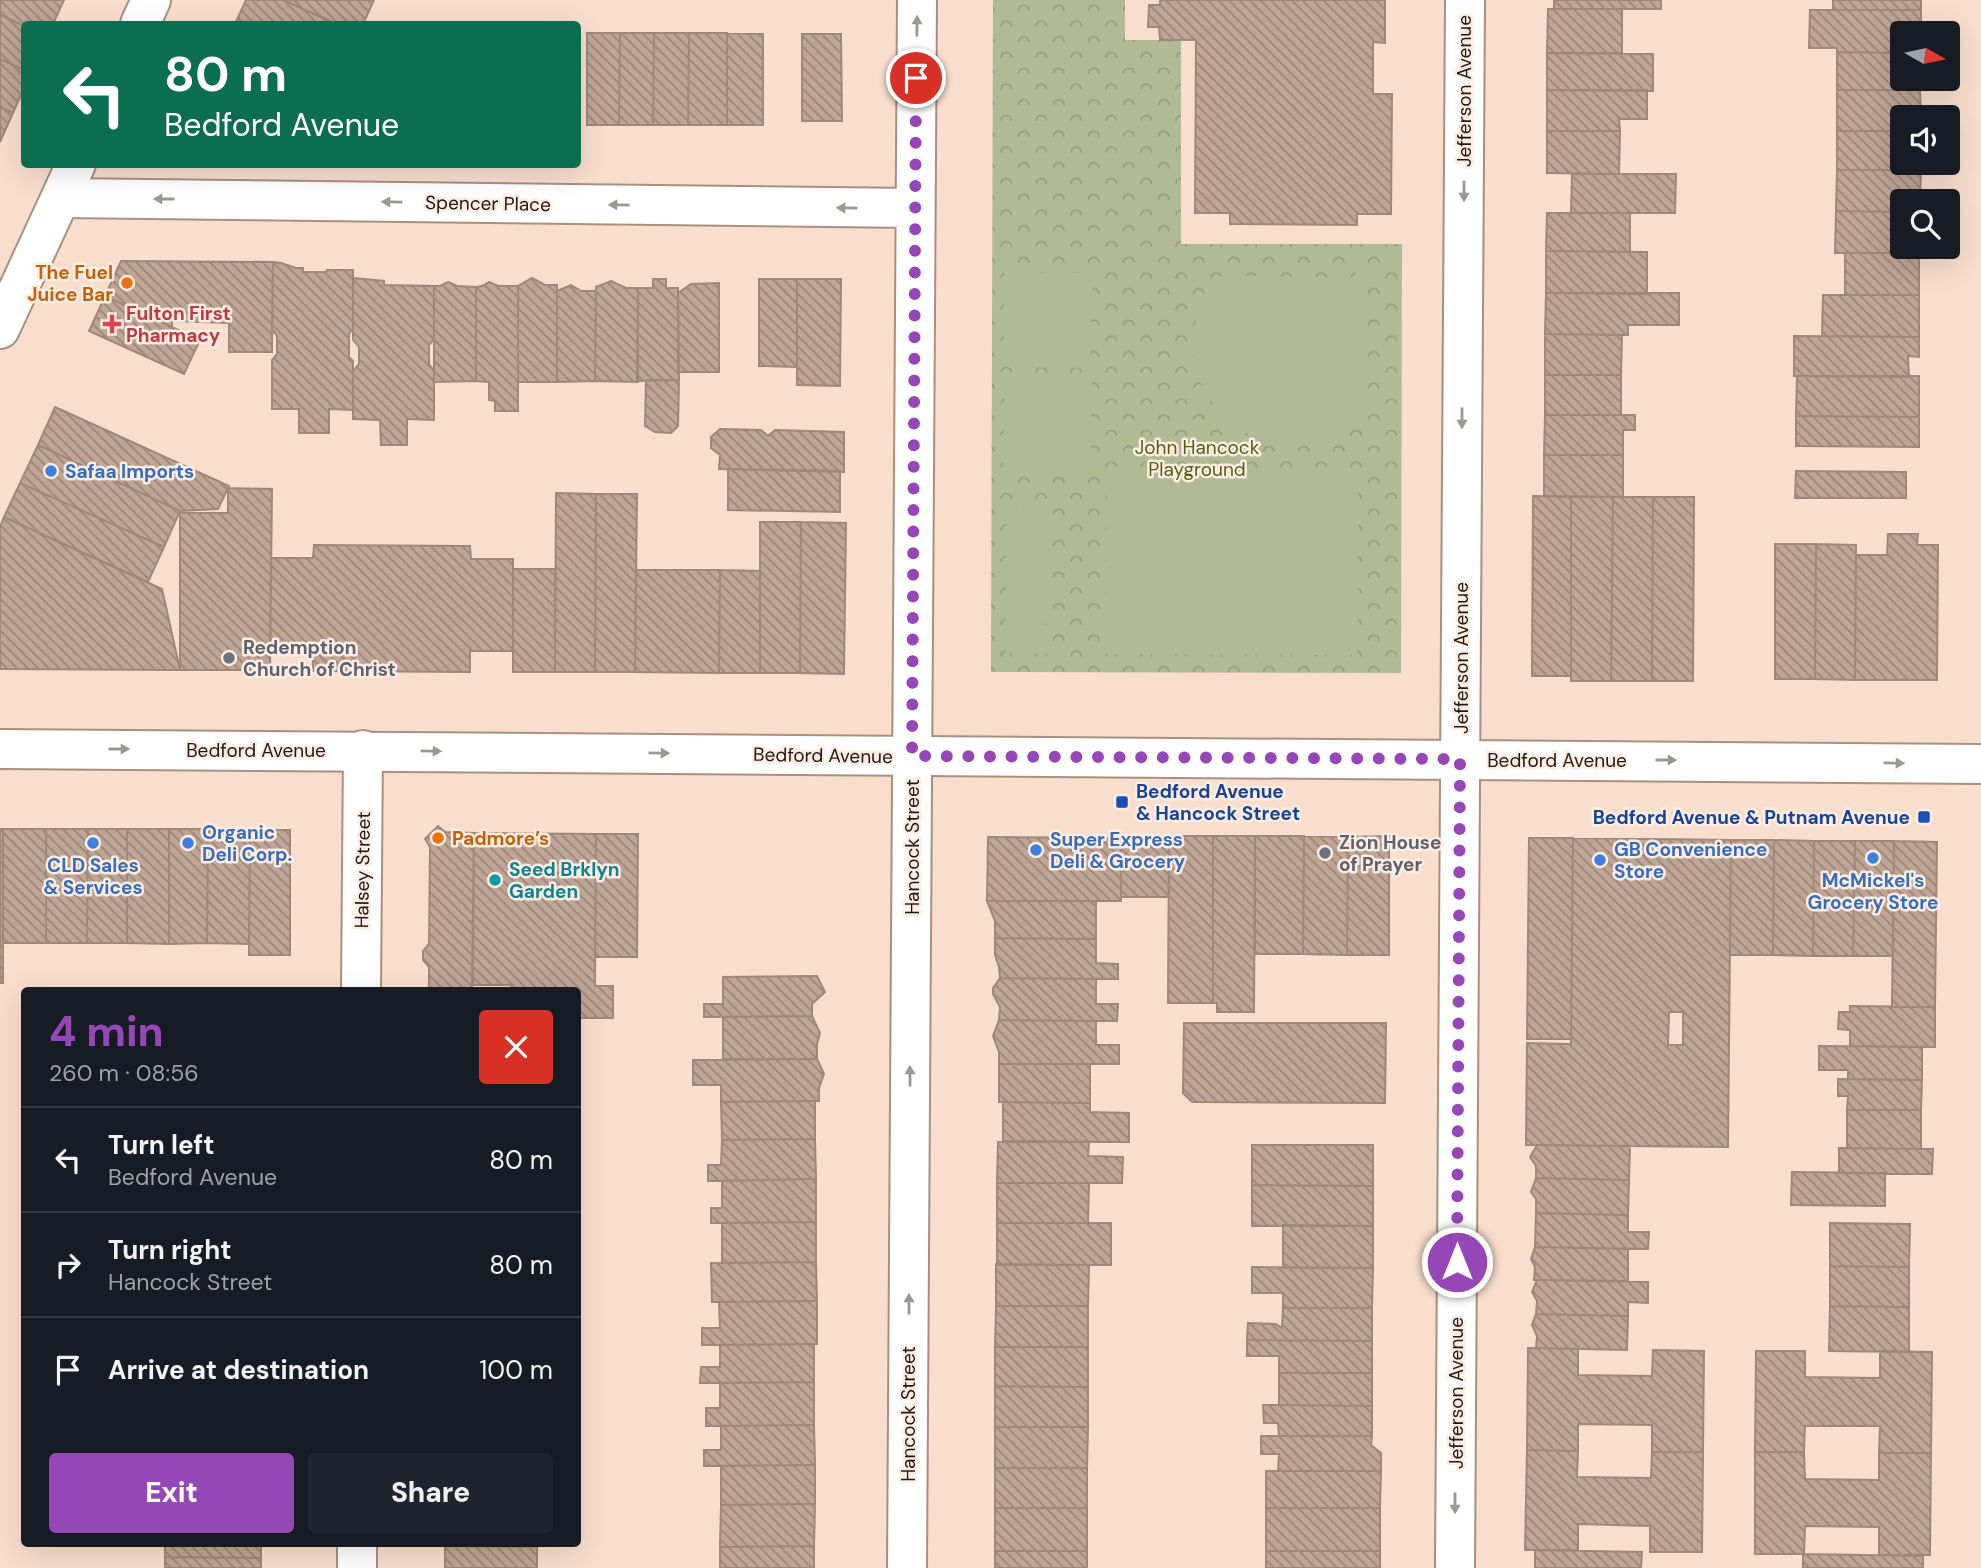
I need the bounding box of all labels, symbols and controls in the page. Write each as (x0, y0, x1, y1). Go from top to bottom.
one-way arrow (911, 15, 923, 37)
street label: Jefferson Avenue (1452, 15, 1477, 167)
north arrow (1890, 21, 1960, 91)
map controls (1890, 21, 1960, 259)
text: 80 m (164, 42, 287, 106)
pin (886, 48, 946, 108)
icon: left (49, 49, 140, 140)
icon: arrive (897, 59, 935, 97)
text: Bedford Avenue (164, 104, 399, 146)
button: sound (1890, 105, 1960, 175)
one-way arrow (1458, 180, 1469, 202)
button: search (1890, 189, 1960, 259)
street label: Spencer Place (425, 190, 551, 217)
one-way arrow (153, 194, 175, 205)
one-way arrow (381, 196, 403, 208)
one-way arrow (608, 199, 630, 211)
one-way arrow (835, 202, 857, 214)
place label: The Fuel Juice Bar (27, 260, 113, 307)
marker: The Fuel Juice Bar (119, 275, 135, 291)
place label: Fulton First Pharmacy (126, 301, 231, 348)
marker: Fulton First Pharmacy (104, 316, 120, 332)
one-way arrow (1456, 407, 1468, 429)
park label: John Hancock Playground (1135, 435, 1260, 482)
place label: Safaa Imports (65, 459, 194, 484)
marker: Safaa Imports (43, 463, 59, 479)
street label: Jefferson Avenue (1449, 582, 1474, 734)
place label: Redemption Church of Christ (243, 635, 396, 682)
marker: Redemption Church of Christ (221, 650, 237, 666)
street label: Bedford Avenue (186, 738, 326, 763)
street label: Bedford Avenue (753, 742, 893, 769)
one-way arrow (108, 743, 130, 755)
one-way arrow (421, 745, 443, 757)
one-way arrow (648, 748, 670, 759)
street label: Bedford Avenue (1487, 748, 1627, 773)
one-way arrow (1656, 754, 1678, 766)
one-way arrow (1883, 757, 1905, 769)
street label: Hancock Street (900, 779, 925, 915)
place label: Bedford Avenue & Hancock Street (1136, 779, 1300, 826)
marker: Bedford Avenue & Hancock Street (1114, 794, 1130, 810)
place label: Bedford Avenue & Putnam Avenue (1593, 805, 1910, 830)
marker: Bedford Avenue & Putnam Avenue (1916, 809, 1932, 825)
street label: Halsey Street (349, 811, 376, 929)
place label: Organic Deli Corp. (202, 820, 292, 867)
place label: Padmore’s (452, 826, 549, 851)
place label: Super Express Deli & Grocery (1050, 827, 1186, 874)
marker: Padmore’s (430, 830, 446, 846)
place label: Zion House of Prayer (1339, 830, 1441, 877)
marker: CLD Sales & Services (85, 835, 101, 851)
marker: Organic Deli Corp. (180, 835, 196, 851)
place label: GB Convenience Store (1614, 837, 1767, 884)
marker: Super Express Deli & Grocery (1028, 842, 1044, 858)
marker: Zion House of Prayer (1317, 845, 1333, 861)
marker: McMickel's Grocery Store (1865, 850, 1881, 866)
marker: GB Convenience Store (1592, 852, 1608, 868)
place label: CLD Sales & Services (43, 853, 143, 900)
place label: Seed Brklyn Garden (509, 857, 619, 904)
place label: McMickel's Grocery Store (1808, 868, 1938, 915)
marker: Seed Brklyn Garden (487, 872, 503, 888)
text: 4 min (49, 1004, 164, 1059)
button: close (479, 1010, 553, 1084)
text: 260 m · 08:56 (49, 1058, 199, 1088)
one-way arrow (905, 1065, 916, 1087)
text: Turn left (108, 1128, 215, 1162)
icon: left (49, 1141, 87, 1179)
text: 80 m (489, 1143, 553, 1177)
text: Bedford Avenue (108, 1162, 277, 1192)
position arrow (1420, 1225, 1494, 1299)
text: Turn right (108, 1233, 232, 1267)
icon: right (49, 1246, 87, 1284)
text: 80 m (489, 1248, 553, 1282)
text: Hancock Street (108, 1267, 272, 1297)
one-way arrow (903, 1293, 915, 1315)
street label: Jefferson Avenue (1444, 1317, 1469, 1469)
street label: Hancock Street (896, 1346, 921, 1482)
icon: arrive (49, 1351, 87, 1389)
text: Arrive at destination (108, 1353, 369, 1387)
text: 100 m (479, 1353, 553, 1387)
button: Exit (49, 1453, 294, 1533)
button: Share (308, 1453, 553, 1533)
one-way arrow (1449, 1492, 1461, 1514)

